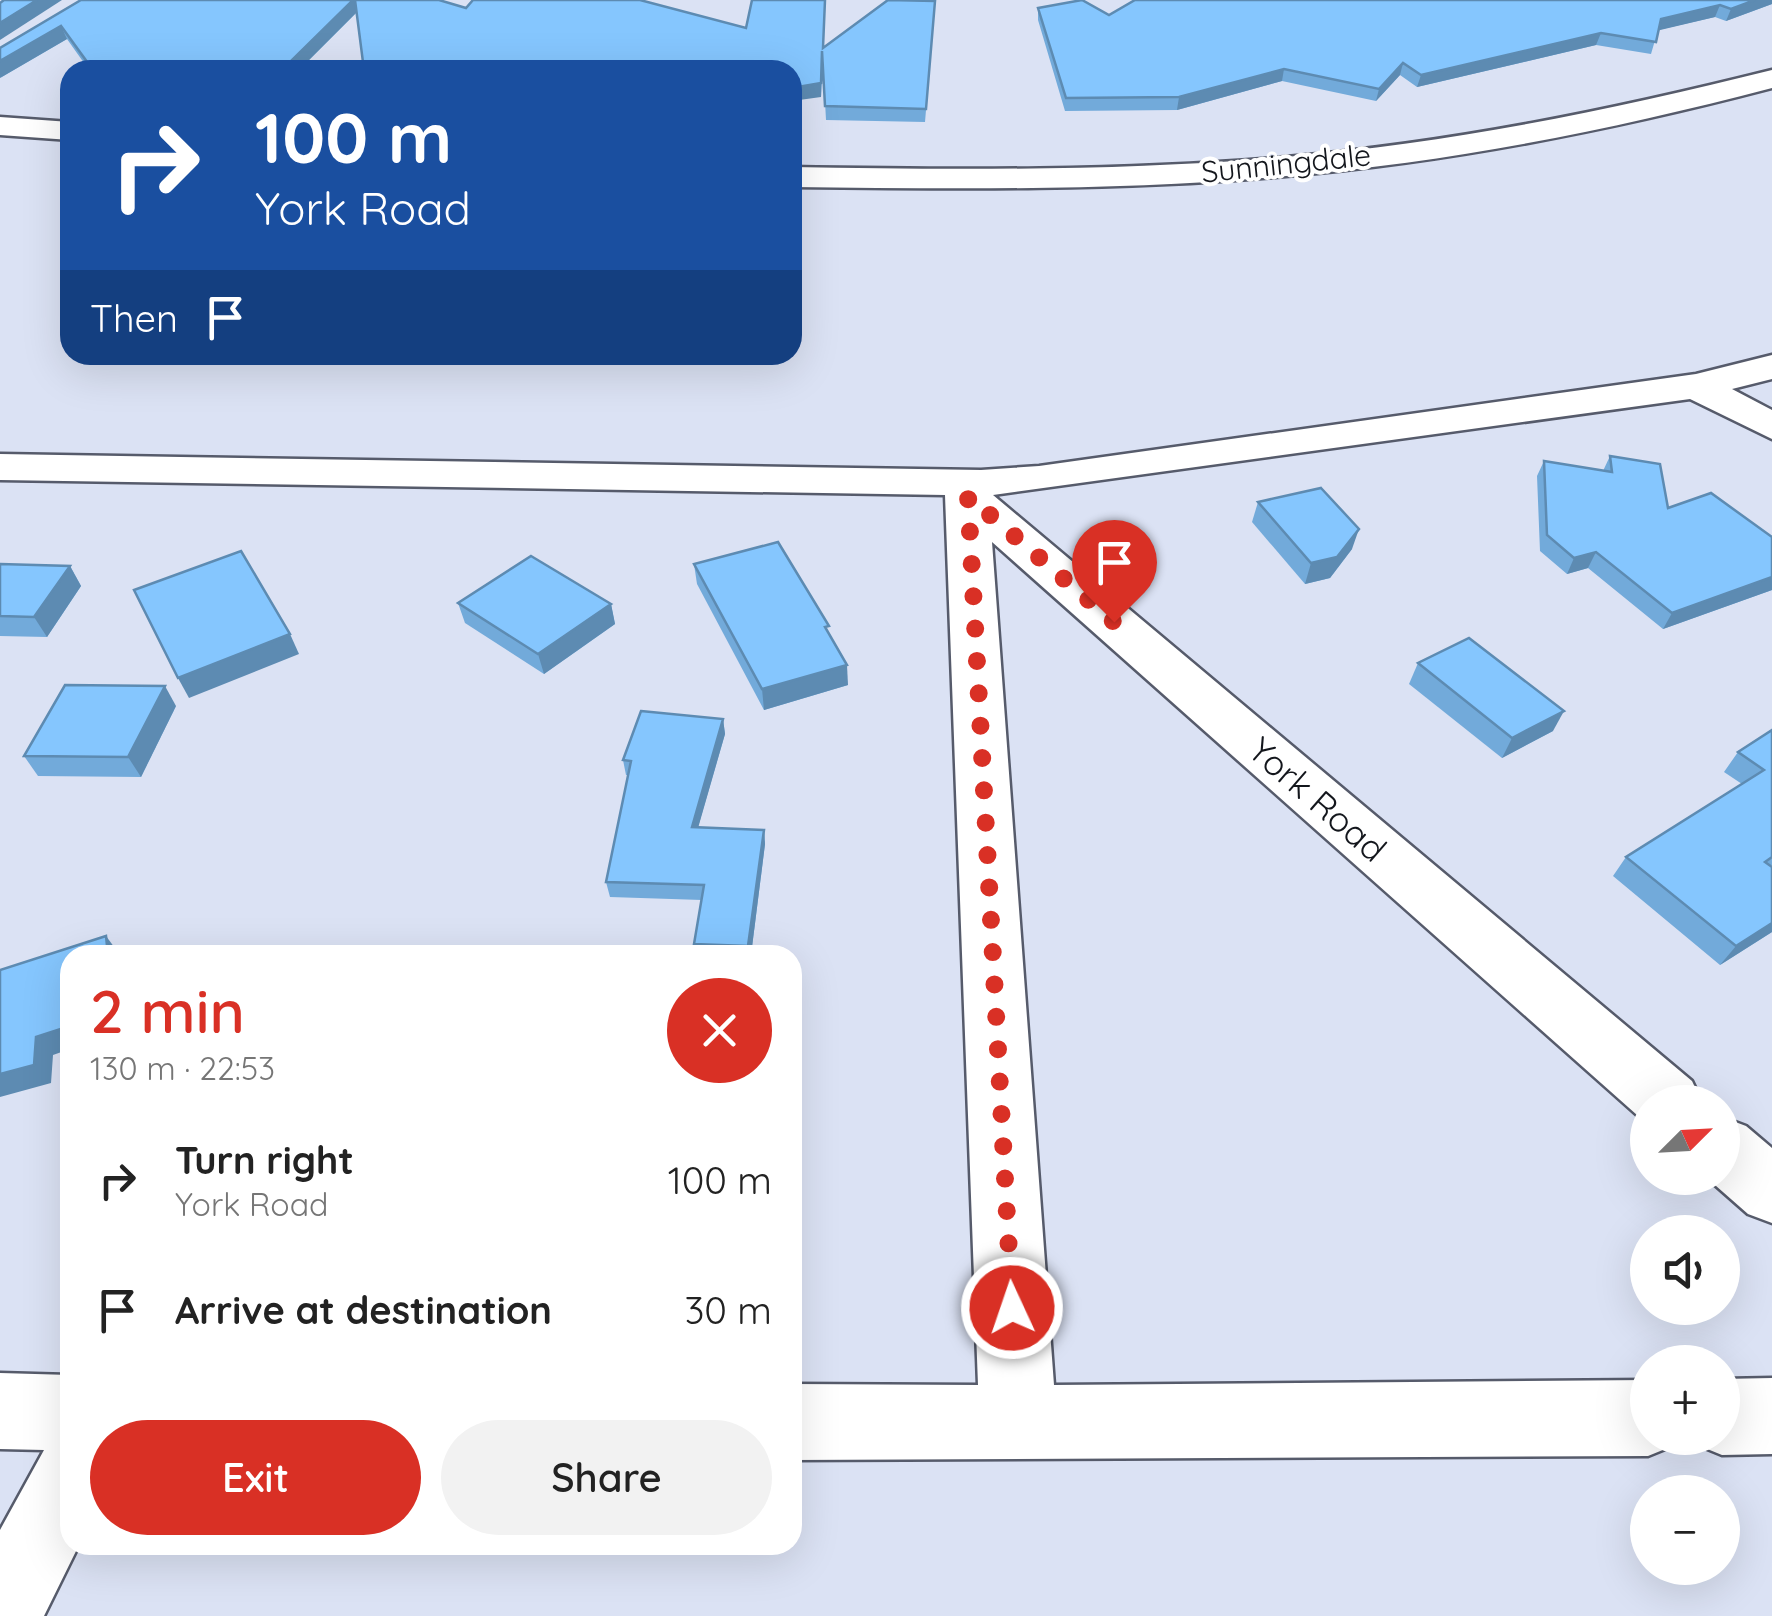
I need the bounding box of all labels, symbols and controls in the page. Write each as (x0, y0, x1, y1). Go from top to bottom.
text: 100 m (255, 93, 452, 181)
icon: right (90, 100, 220, 230)
street label: Sunningdale (1199, 135, 1373, 191)
text: York Road (255, 180, 471, 236)
icon: arrive (198, 290, 253, 345)
text: Then (90, 294, 178, 342)
pin (1072, 520, 1157, 623)
icon: arrive (1087, 535, 1142, 590)
street label: York Road (1240, 727, 1396, 871)
text: 2 min (90, 973, 245, 1048)
button: close (667, 978, 772, 1083)
text: 130 m · 22:53 (90, 1048, 275, 1088)
north arrow (1630, 1085, 1740, 1195)
map controls (1630, 1085, 1740, 1585)
text: Turn right (175, 1136, 354, 1184)
icon: right (90, 1153, 145, 1208)
text: 100 m (668, 1156, 772, 1204)
text: York Road (175, 1184, 328, 1224)
button: sound (1630, 1215, 1740, 1325)
position arrow (960, 1256, 1064, 1360)
icon: arrive (90, 1283, 145, 1338)
text: Arrive at destination (175, 1286, 552, 1334)
text: 30 m (684, 1286, 772, 1334)
button: + (1630, 1345, 1740, 1455)
button: Exit (90, 1420, 421, 1535)
button: Share (441, 1420, 772, 1535)
button: − (1630, 1475, 1740, 1585)

